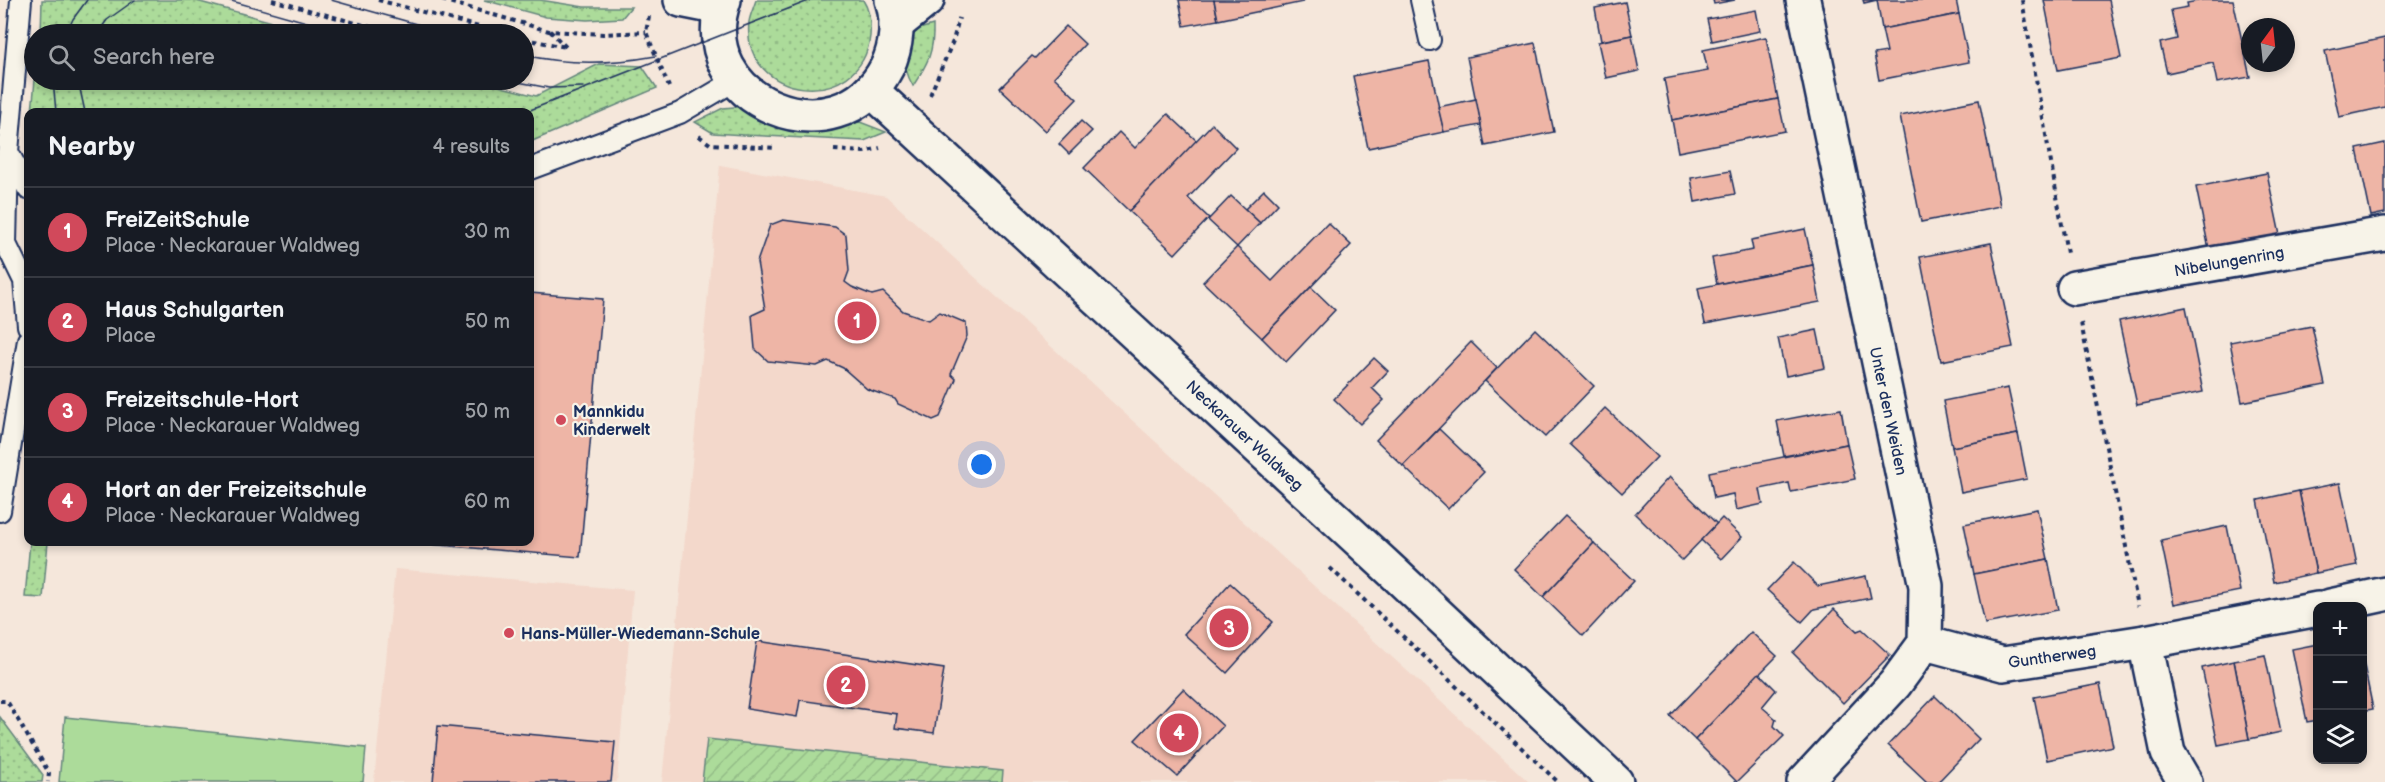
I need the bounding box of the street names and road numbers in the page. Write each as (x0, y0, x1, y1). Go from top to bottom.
street label: Nibelungenring (2173, 243, 2286, 282)
street label: Unter den Weiden (1865, 345, 1910, 477)
street label: Neckarauer Waldweg (1182, 377, 1306, 495)
street label: Guntherweg (2007, 642, 2097, 673)

